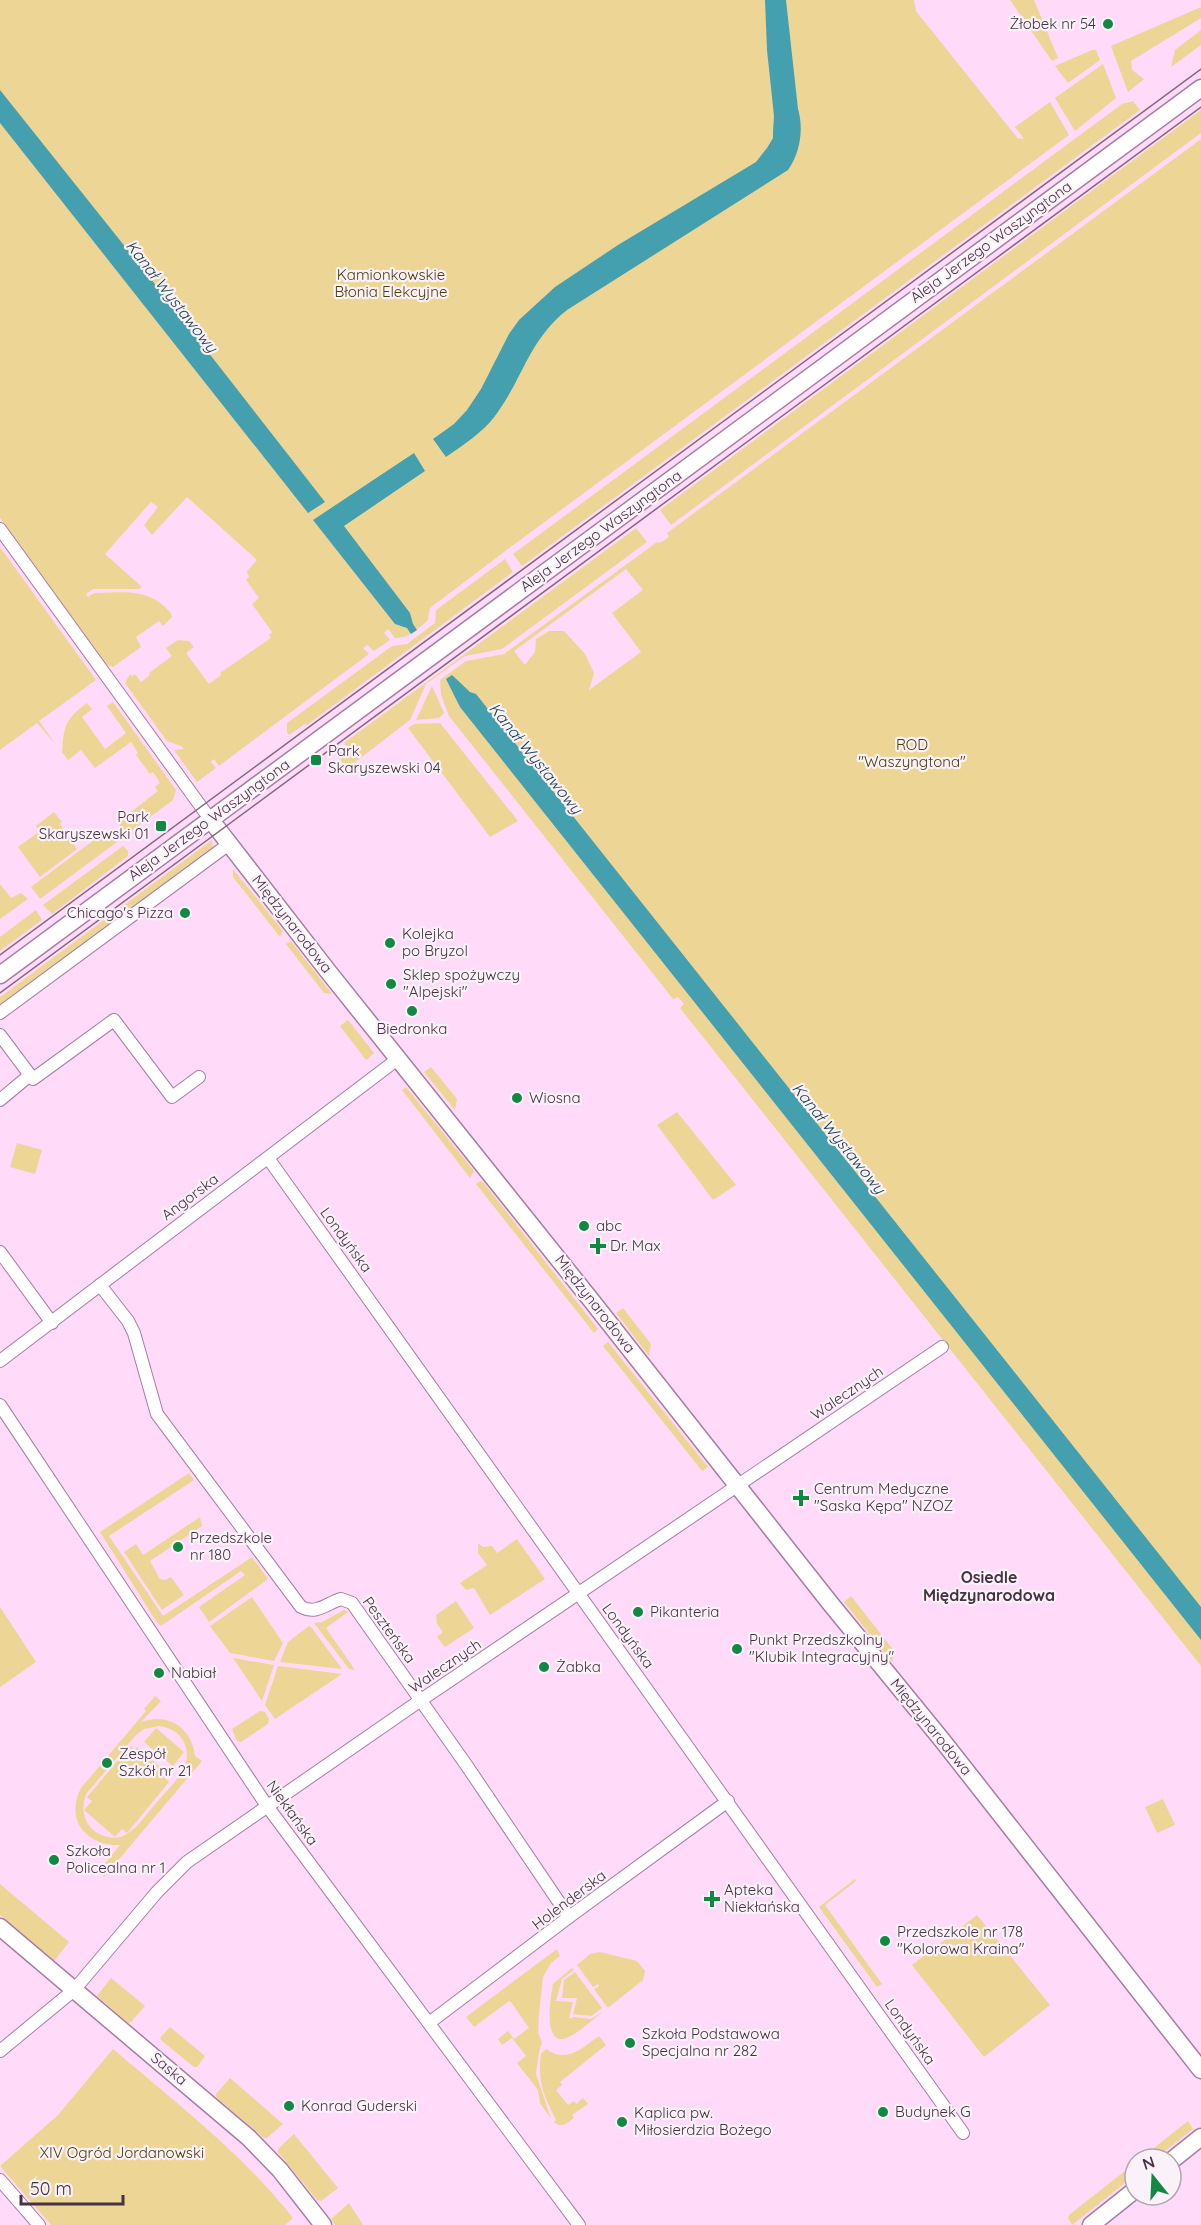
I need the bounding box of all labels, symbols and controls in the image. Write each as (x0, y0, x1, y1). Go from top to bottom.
place label: Żłobek nr 54 (1010, 14, 1096, 33)
marker: Żłobek nr 54 (1101, 17, 1115, 31)
street label: Aleja Jerzego Waszyngtona (906, 177, 1075, 307)
water label: Kanał Wystawowy (122, 236, 223, 357)
park label: Kamionkowskie Błonia Elekcyjne (335, 265, 447, 301)
street label: Aleja Jerzego Waszyngtona (516, 466, 685, 596)
water label: Kanał Wystawowy (485, 698, 588, 818)
park label: ROD "Waszyngtona" (858, 735, 966, 771)
place label: Park Skaryszewski 04 (328, 741, 441, 777)
marker: Park Skaryszewski 04 (309, 753, 323, 767)
street label: Aleja Jerzego Waszyngtona (124, 755, 293, 885)
place label: Park Skaryszewski 01 (39, 807, 149, 843)
marker: Park Skaryszewski 01 (154, 819, 168, 833)
street label: Międzynarodowa (248, 871, 337, 977)
place label: Chicago's Pizza (67, 903, 173, 922)
marker: Chicago's Pizza (178, 906, 192, 920)
place label: Kolejka po Bryzol (402, 924, 468, 960)
marker: Kolejka po Bryzol (383, 936, 397, 950)
place label: Sklep spożywczy "Alpejski" (403, 965, 520, 1001)
marker: Sklep spożywczy "Alpejski" (384, 977, 398, 991)
marker: Biedronka (405, 1004, 419, 1018)
place label: Biedronka (377, 1019, 447, 1038)
water label: Kanał Wystawowy (788, 1078, 891, 1198)
place label: Wiosna (529, 1088, 581, 1107)
marker: Wiosna (510, 1091, 524, 1105)
street label: Angorska (157, 1169, 222, 1224)
street label: Londyńska (316, 1203, 376, 1276)
place label: abc (596, 1216, 622, 1235)
marker: abc (577, 1219, 591, 1233)
place label: Dr. Max (610, 1236, 661, 1255)
marker: Dr. Max (591, 1239, 605, 1253)
street label: Międzynarodowa (551, 1251, 640, 1357)
street label: Walecznych (807, 1361, 887, 1424)
place label: Centrum Medyczne "Saska Kępa" NZOZ (814, 1479, 953, 1515)
marker: Centrum Medyczne "Saska Kępa" NZOZ (792, 1489, 810, 1507)
place label: Przedszkole nr 180 (190, 1528, 272, 1564)
marker: Przedszkole nr 180 (171, 1540, 185, 1554)
district label: Osiedle Międzynarodowa (923, 1567, 1055, 1605)
street label: Peszteńska (359, 1593, 420, 1667)
street label: Londyńska (598, 1599, 658, 1672)
place label: Pikanteria (650, 1602, 719, 1621)
marker: Pikanteria (631, 1605, 645, 1619)
place label: Punkt Przedszkolny "Klubik Integracyjny" (749, 1630, 895, 1666)
street label: Walecznych (405, 1634, 485, 1697)
marker: Punkt Przedszkolny "Klubik Integracyjny" (730, 1642, 744, 1656)
place label: Żabka (556, 1657, 601, 1676)
marker: Żabka (537, 1660, 551, 1674)
place label: Nabiał (171, 1663, 216, 1682)
marker: Nabiał (152, 1666, 166, 1680)
street label: Międzynarodowa (886, 1674, 976, 1779)
place label: Zespół Szkół nr 21 (119, 1744, 192, 1780)
marker: Zespół Szkół nr 21 (100, 1756, 114, 1770)
street label: Niekłańska (262, 1776, 322, 1849)
place label: Szkoła Policealna nr 1 (66, 1841, 165, 1877)
marker: Szkoła Policealna nr 1 (47, 1853, 61, 1867)
street label: Holenderska (528, 1866, 609, 1934)
place label: Apteka Niekłańska (724, 1880, 800, 1916)
marker: Apteka Niekłańska (705, 1892, 719, 1906)
place label: Przedszkole nr 178 "Kolorowa Kraina" (897, 1922, 1025, 1958)
marker: Przedszkole nr 178 "Kolorowa Kraina" (878, 1934, 892, 1948)
street label: Londyńska (881, 1995, 940, 2068)
place label: Szkoła Podstawowa Specjalna nr 282 (642, 2024, 780, 2060)
marker: Szkoła Podstawowa Specjalna nr 282 (623, 2036, 637, 2050)
street label: Saska (147, 2048, 191, 2089)
place label: Konrad Guderski (301, 2096, 417, 2115)
marker: Konrad Guderski (282, 2099, 296, 2113)
place label: Budynek G (895, 2102, 971, 2121)
place label: Kaplica pw. Miłosierdzia Bożego (634, 2103, 772, 2139)
marker: Budynek G (876, 2105, 890, 2119)
marker: Kaplica pw. Miłosierdzia Bożego (615, 2115, 629, 2129)
park label: XIV Ogród Jordanowski (40, 2143, 204, 2162)
north arrow (1123, 2147, 1183, 2207)
text: N (1140, 2151, 1157, 2174)
scale bar (21, 2168, 123, 2206)
text: 50 m (30, 2177, 72, 2200)

